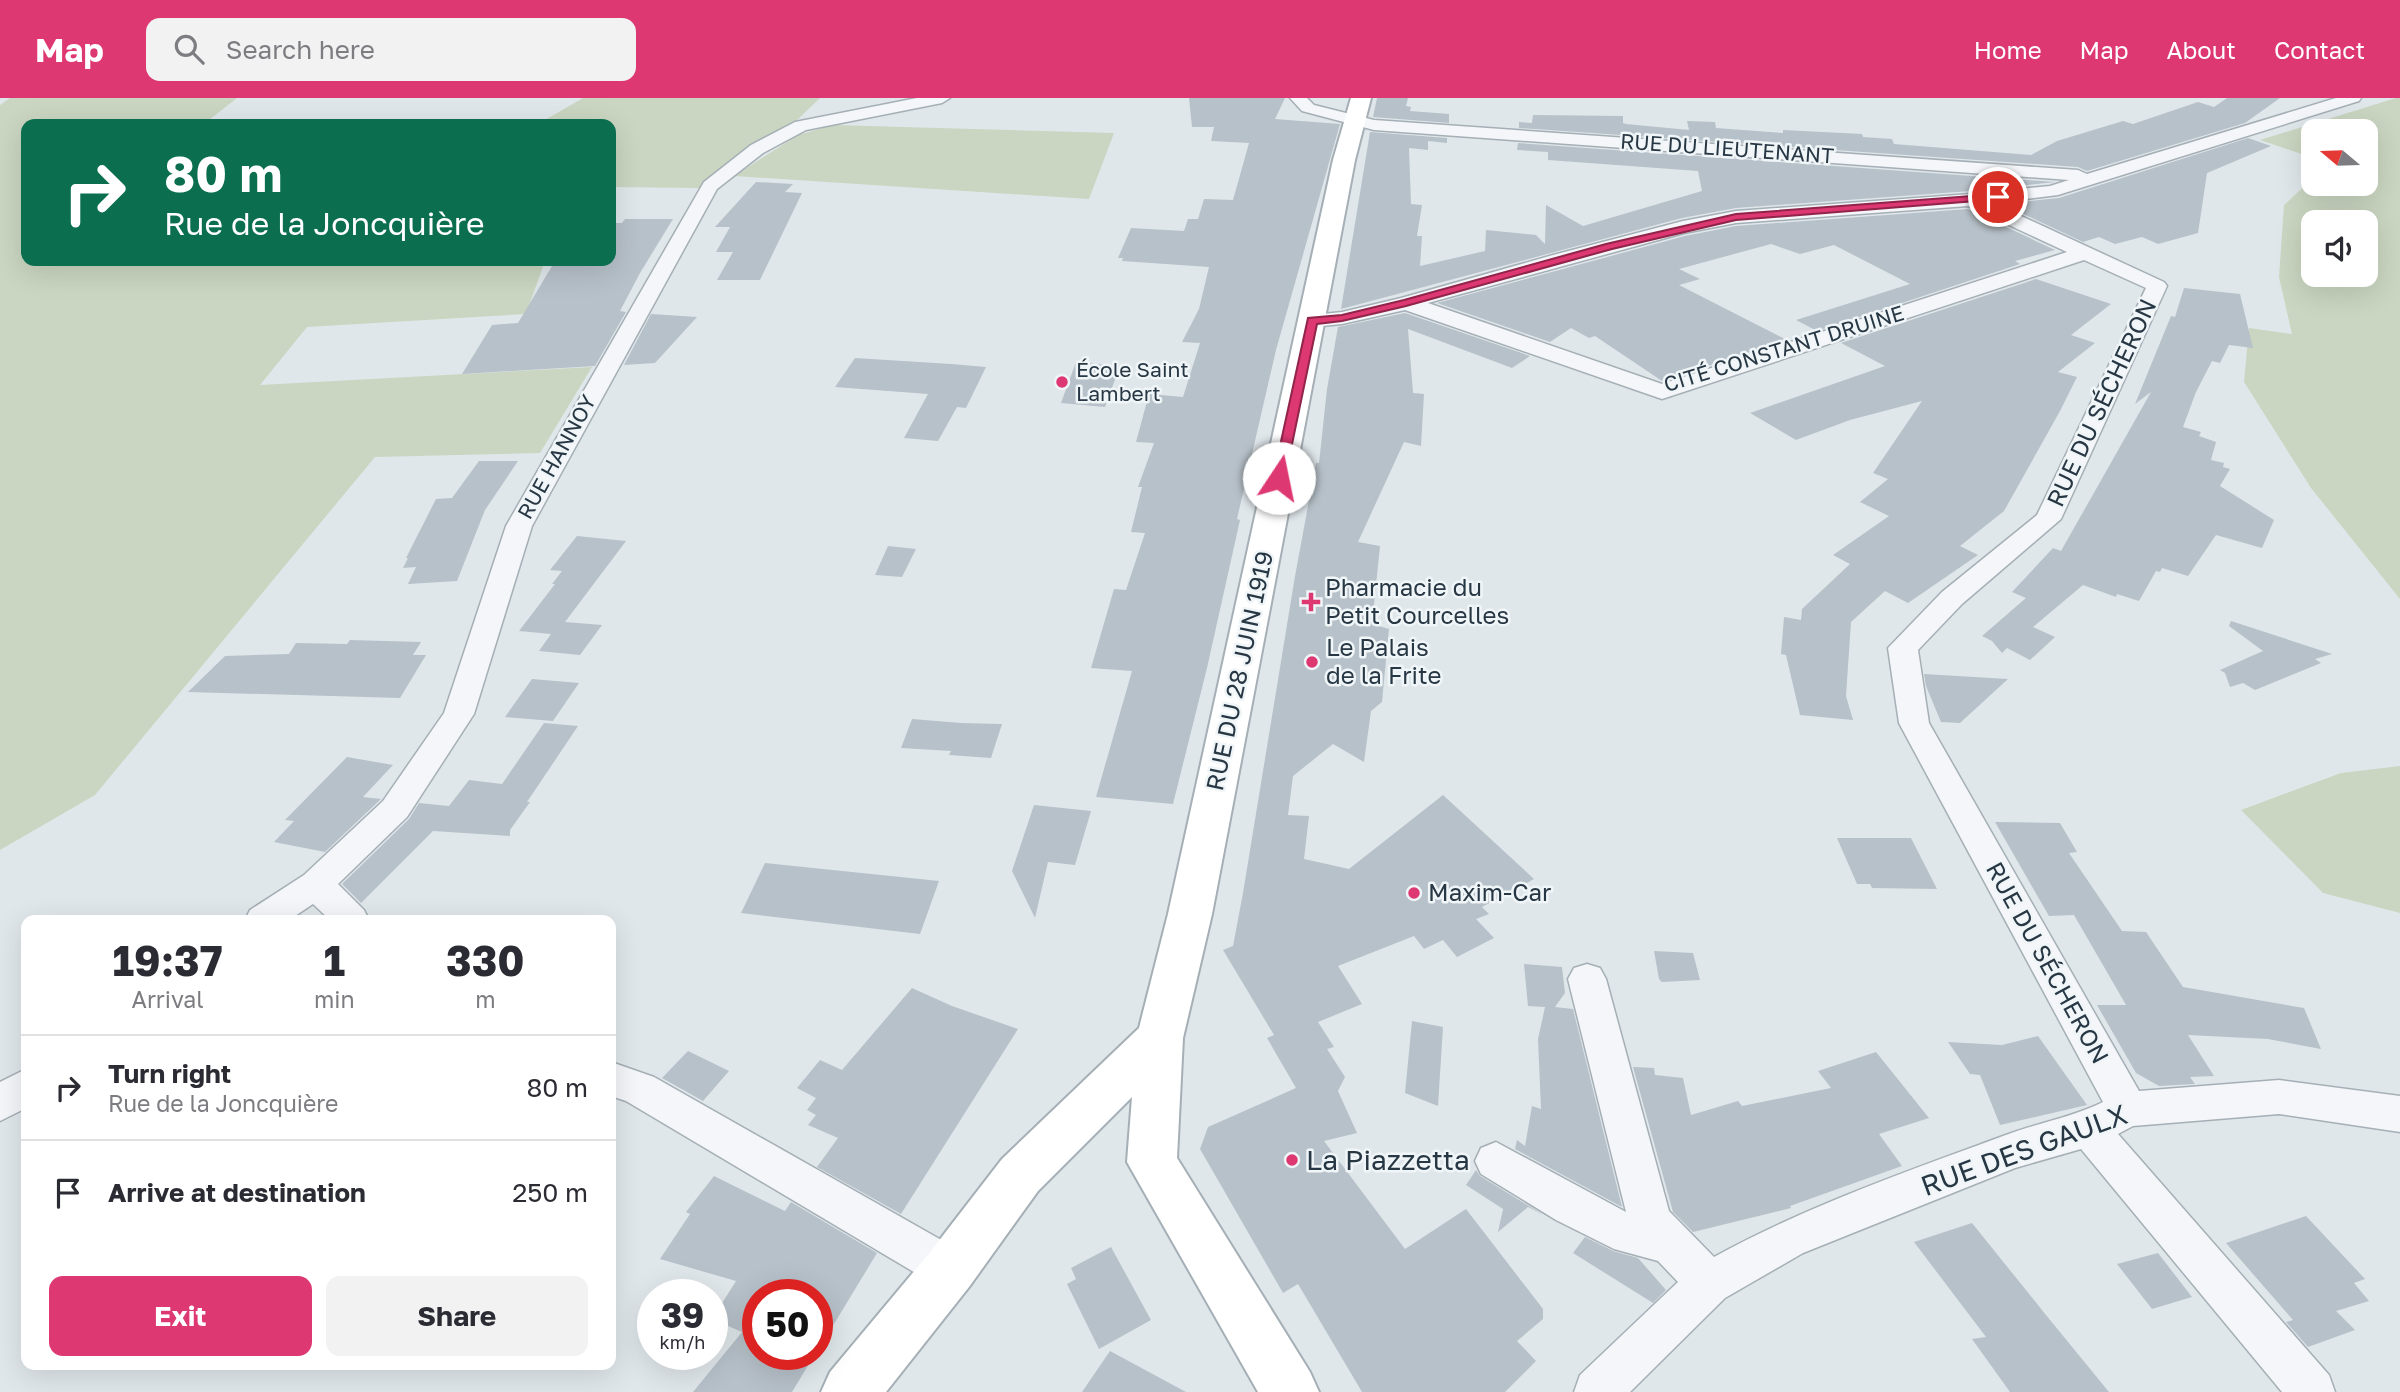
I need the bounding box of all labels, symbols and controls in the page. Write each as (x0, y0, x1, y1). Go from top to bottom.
search box (146, 18, 636, 81)
text: Map (35, 30, 104, 69)
icon: search (170, 30, 208, 68)
text: Search here (226, 34, 375, 65)
text: Home (1974, 35, 2042, 64)
text: Map (2080, 35, 2129, 64)
text: About (2167, 35, 2236, 64)
text: Contact (2274, 35, 2365, 64)
north arrow (2301, 119, 2378, 196)
map controls (2301, 119, 2378, 287)
street label: RUE DU LIEUTENANT (1619, 128, 1835, 168)
text: 80 m (164, 144, 282, 203)
icon: right (49, 147, 140, 238)
pin (1968, 167, 2028, 227)
icon: arrive (1979, 178, 2017, 216)
text: Rue de la Joncquière (164, 204, 485, 242)
button: sound (2301, 210, 2378, 287)
street label: RUE DU SÉCHERON (2040, 294, 2162, 511)
street label: CITÉ CONSTANT DRUINE (1660, 299, 1907, 397)
place label: École Saint Lambert (1076, 356, 1189, 406)
marker: École Saint Lambert (1054, 374, 1070, 390)
street label: RUE HANNOY (511, 389, 601, 523)
position arrow (1242, 441, 1316, 515)
street label: RUE DU 28 JUIN 1919 (1199, 548, 1278, 793)
place label: Pharmacie du Petit Courcelles (1325, 572, 1509, 629)
marker: Pharmacie du Petit Courcelles (1303, 594, 1319, 610)
place label: Le Palais de la Frite (1326, 632, 1442, 689)
marker: Le Palais de la Frite (1304, 654, 1320, 670)
street label: RUE DU SÉCHERON (1981, 856, 2116, 1068)
place label: Maxim-Car (1428, 877, 1551, 906)
marker: Maxim-Car (1406, 885, 1422, 901)
text: 19:37 (112, 935, 223, 985)
text: 1 (324, 935, 345, 985)
text: 330 (446, 935, 525, 985)
text: Arrival (131, 985, 204, 1013)
text: min (314, 985, 355, 1013)
text: m (475, 985, 496, 1013)
text: Turn right (108, 1058, 231, 1089)
icon: right (49, 1069, 87, 1107)
text: 80 m (527, 1072, 588, 1103)
text: Rue de la Joncquière (108, 1089, 338, 1117)
street label: RUE DES GAULX (1916, 1097, 2131, 1202)
place label: La Piazzetta (1306, 1143, 1470, 1176)
marker: La Piazzetta (1284, 1152, 1300, 1168)
icon: arrive (49, 1174, 87, 1212)
text: Arrive at destination (108, 1177, 366, 1208)
text: 250 m (512, 1177, 588, 1208)
button: Exit (49, 1276, 312, 1356)
button: Share (326, 1276, 588, 1356)
speed limit sign: 50 (742, 1279, 833, 1370)
text: 39 (661, 1294, 704, 1336)
text: km/h (660, 1331, 705, 1353)

